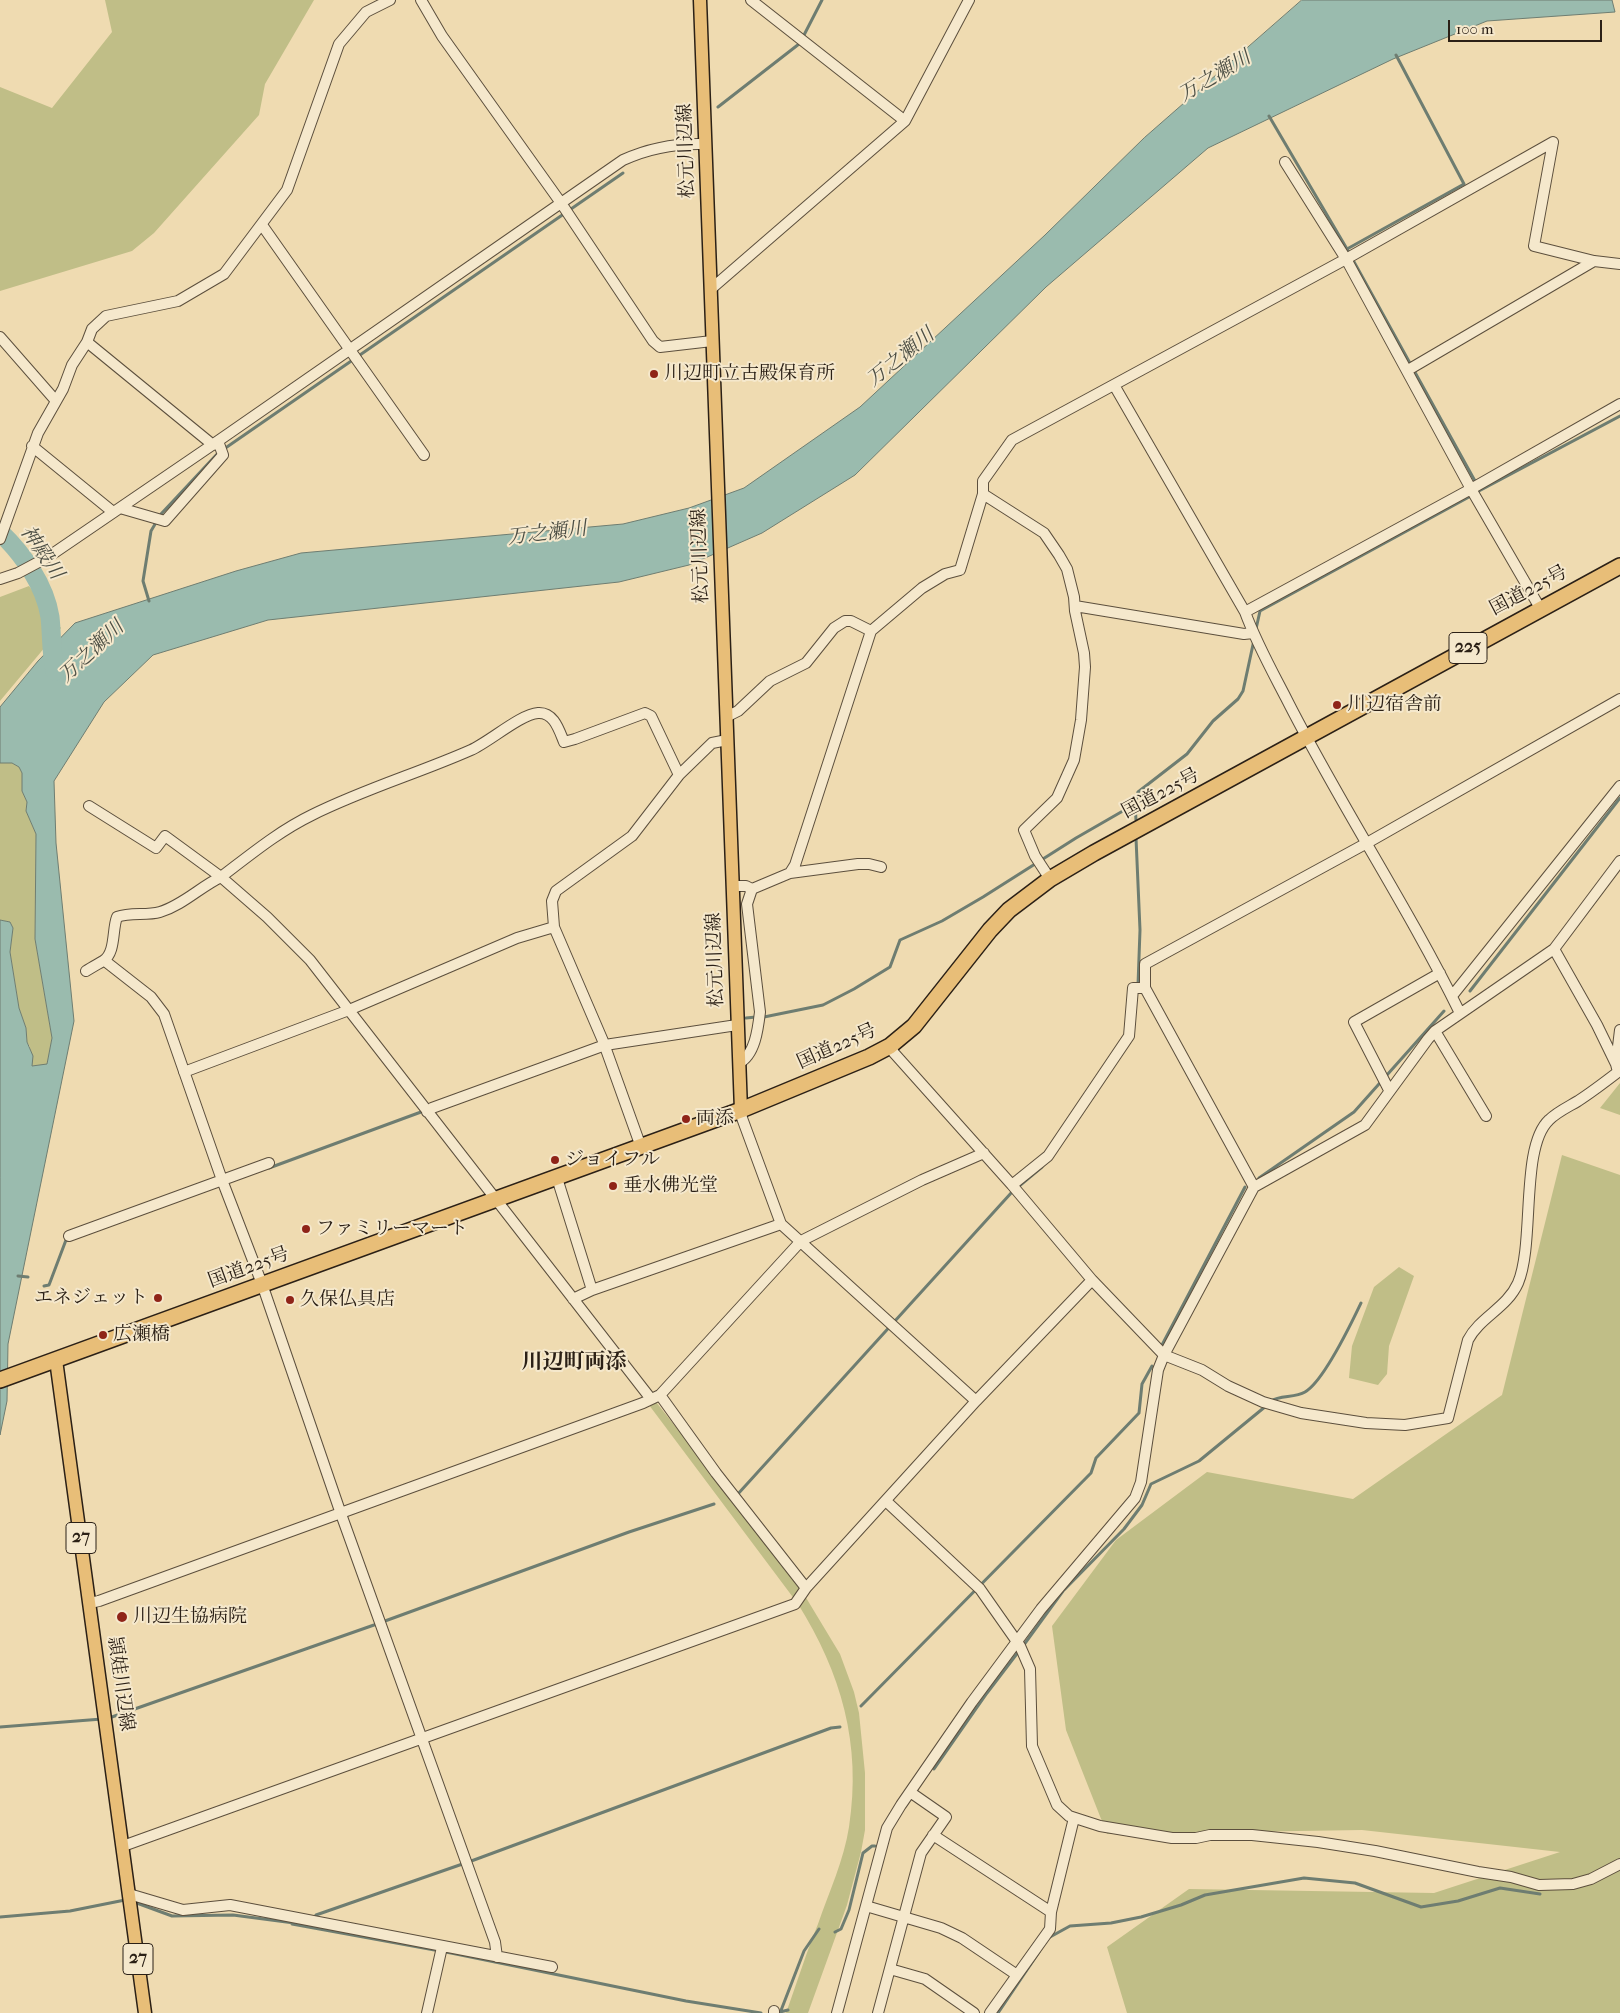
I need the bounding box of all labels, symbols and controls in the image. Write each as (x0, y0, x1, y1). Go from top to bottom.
scale bar (1450, 10, 1604, 42)
text: 100 m (1456, 20, 1494, 38)
water label: 万之瀬川 (1175, 46, 1255, 108)
street label: 松元川辺線 (674, 103, 700, 199)
water label: 万之瀬川 (862, 324, 940, 392)
place label: 川辺町立古殿保育所 (664, 363, 835, 385)
marker: 川辺町立古殿保育所 (648, 368, 660, 380)
street label: 松元川辺線 (688, 508, 714, 604)
water label: 万之瀬川 (506, 517, 588, 551)
water label: 神殿川 (14, 521, 68, 585)
street label: 国道225号 (1486, 561, 1572, 621)
water label: 万之瀬川 (55, 616, 129, 688)
road number: 225 (1449, 632, 1487, 664)
place label: 川辺宿舎前 (1347, 694, 1442, 716)
marker: 川辺宿舎前 (1331, 699, 1343, 711)
street label: 国道225号 (1118, 764, 1204, 824)
street label: 松元川辺線 (703, 912, 729, 1008)
street label: 国道225号 (794, 1019, 880, 1075)
place label: 両添 (696, 1108, 734, 1130)
marker: 両添 (680, 1113, 692, 1125)
place label: ジョイフル (565, 1149, 660, 1171)
marker: ジョイフル (549, 1154, 561, 1166)
place label: 垂水佛光堂 (623, 1175, 718, 1197)
marker: 垂水佛光堂 (607, 1180, 619, 1192)
place label: ファミリーマート (316, 1218, 468, 1240)
marker: ファミリーマート (300, 1223, 312, 1235)
street label: 国道225号 (205, 1243, 293, 1293)
place label: エネジェット (34, 1287, 148, 1309)
place label: 久保仏具店 (300, 1289, 395, 1311)
marker: エネジェット (152, 1292, 164, 1304)
marker: 久保仏具店 (284, 1294, 296, 1306)
place label: 広瀬橋 (113, 1324, 170, 1346)
marker: 広瀬橋 (97, 1329, 109, 1341)
district label: 川辺町両添 (522, 1350, 626, 1376)
road number: 27 (66, 1522, 96, 1554)
place label: 川辺生協病院 (133, 1606, 247, 1628)
marker: 川辺生協病院 (115, 1610, 129, 1624)
street label: 頴娃川辺線 (102, 1635, 138, 1733)
road number: 27 (123, 1944, 153, 1975)

